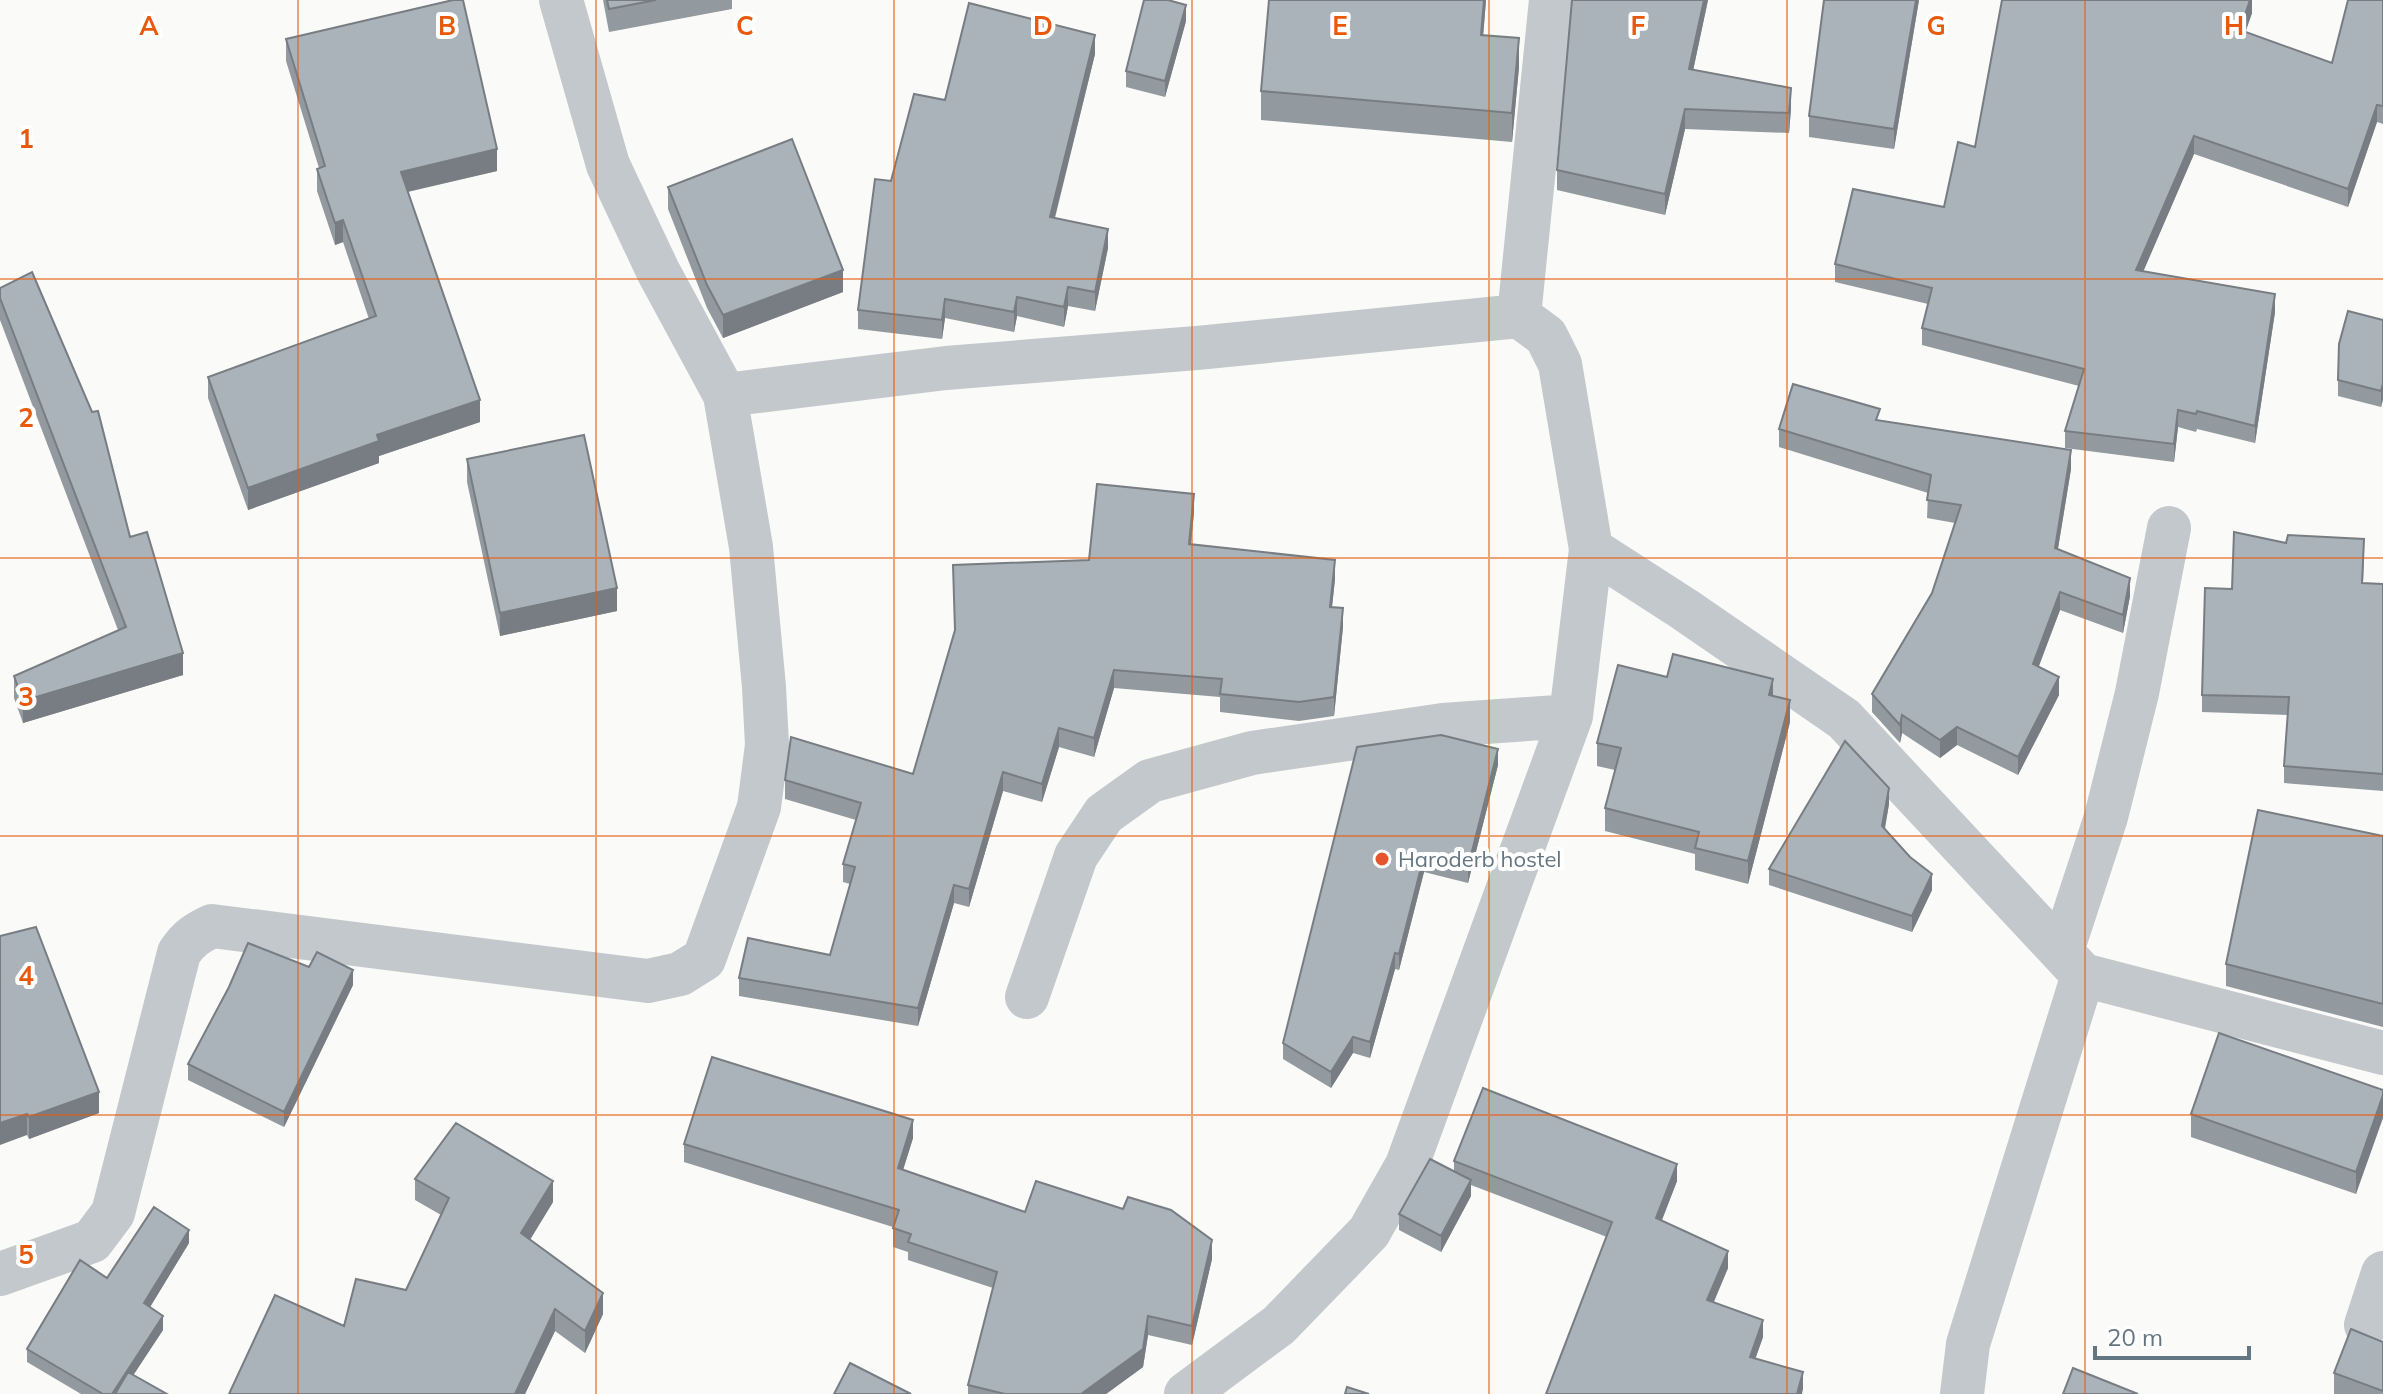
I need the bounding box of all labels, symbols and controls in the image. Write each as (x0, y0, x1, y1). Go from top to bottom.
text: A (139, 9, 159, 42)
text: B (438, 9, 456, 42)
text: C (736, 9, 754, 42)
text: D (1033, 9, 1053, 42)
text: E (1332, 9, 1348, 42)
text: F (1631, 9, 1646, 42)
text: G (1926, 9, 1946, 42)
text: H (2224, 9, 2244, 42)
text: 1 (18, 122, 34, 155)
text: 2 (18, 401, 34, 434)
text: 3 (18, 680, 34, 713)
place label: Haroderb hostel (1398, 845, 1562, 873)
marker: Haroderb hostel (1373, 850, 1391, 868)
text: 4 (18, 959, 34, 992)
text: 5 (18, 1238, 34, 1271)
scale bar (2095, 1310, 2249, 1360)
text: 20 m (2107, 1322, 2163, 1352)

